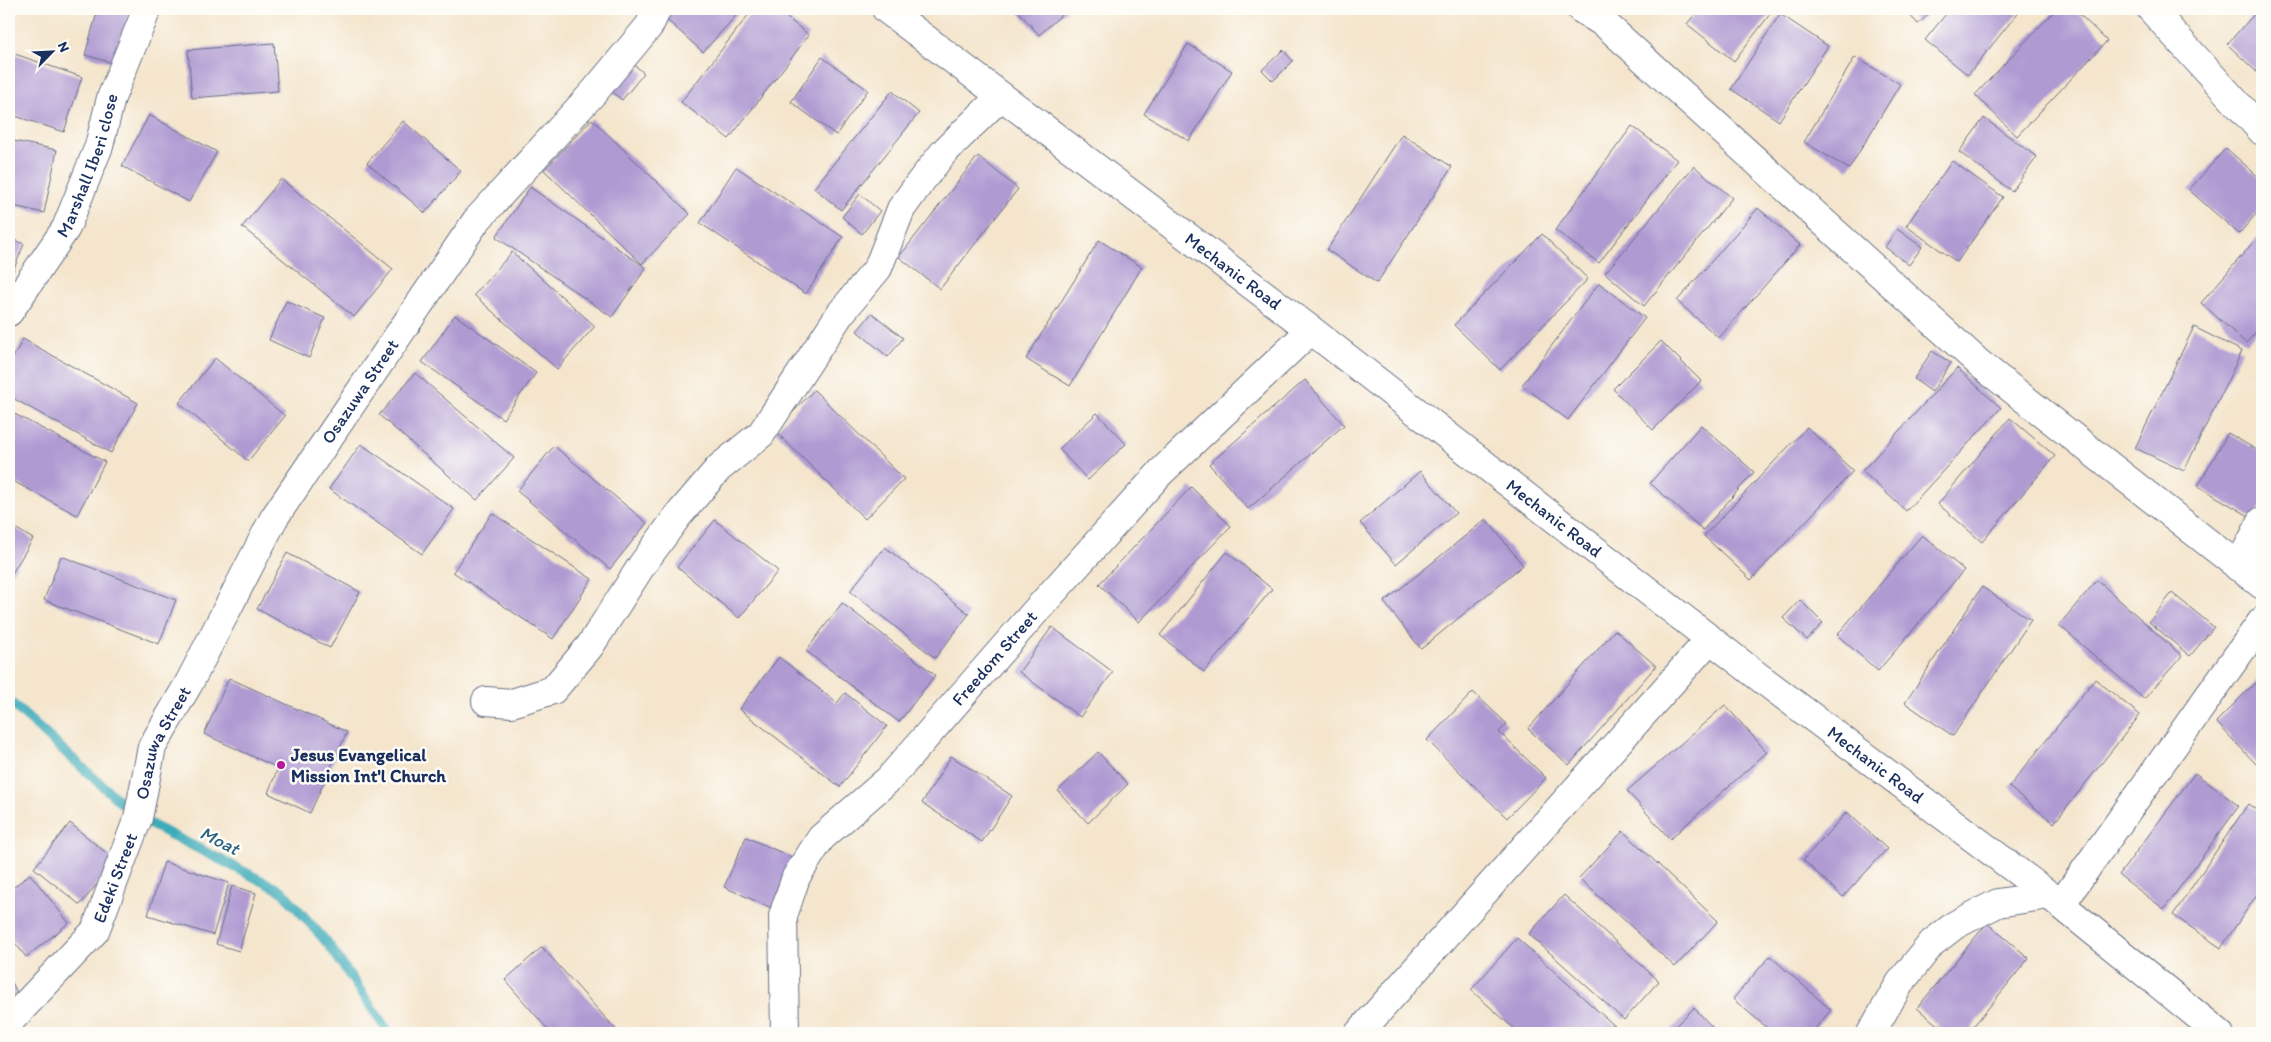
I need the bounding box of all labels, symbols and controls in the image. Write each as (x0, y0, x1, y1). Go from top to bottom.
north arrow (28, 28, 78, 78)
text: N (54, 39, 73, 55)
street label: Marshall Iberi close (52, 91, 123, 242)
street label: Mechanic Road (1181, 228, 1286, 315)
street label: Osazuwa Street (317, 335, 404, 448)
street label: Mechanic Road (1502, 474, 1607, 562)
street label: Freedom Street (947, 606, 1042, 710)
street label: Osazuwa Street (131, 682, 196, 802)
street label: Mechanic Road (1823, 721, 1928, 808)
place label: Jesus Evangelical Mission Int'l Church (290, 744, 446, 787)
marker: Jesus Evangelical Mission Int'l Church (275, 759, 287, 771)
water label: Moat (196, 821, 245, 861)
street label: Edeki Street (88, 830, 142, 926)

